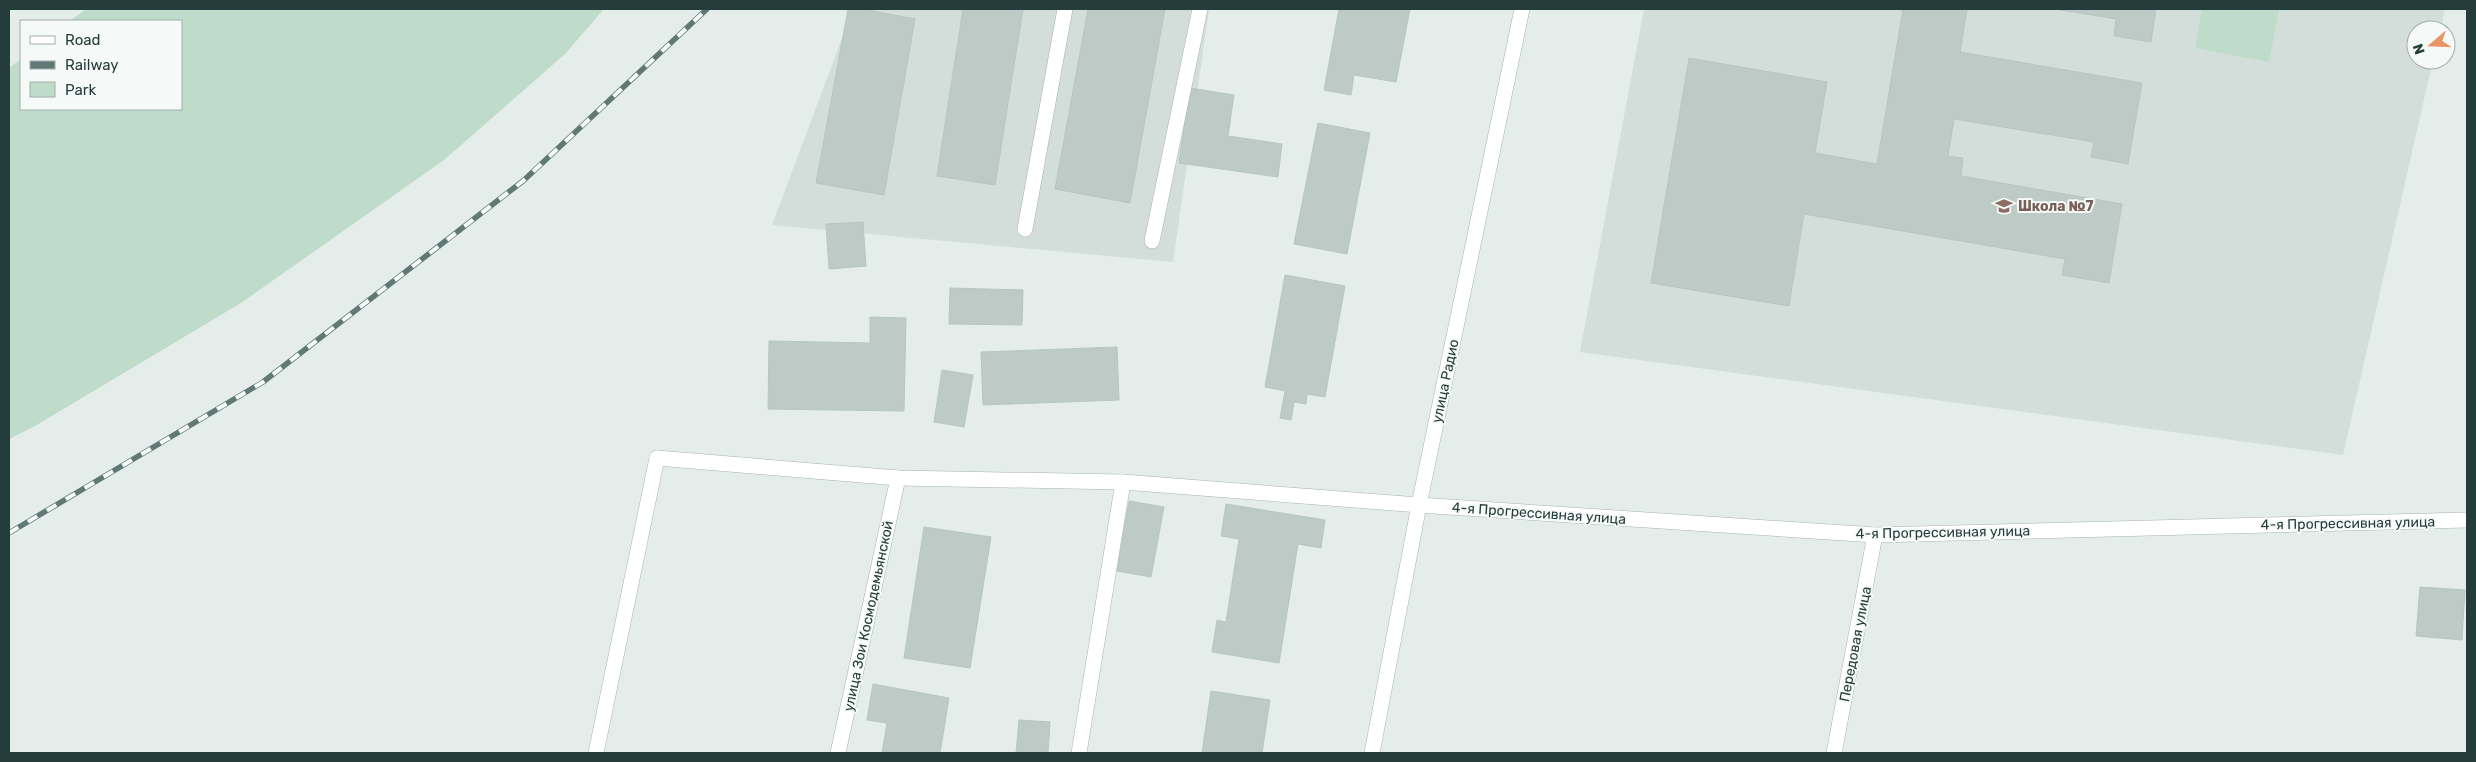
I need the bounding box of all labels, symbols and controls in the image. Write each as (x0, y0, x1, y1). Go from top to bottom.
legend (20, 20, 182, 110)
north arrow (2406, 20, 2456, 70)
text: Road (65, 31, 101, 49)
text: N (2410, 42, 2429, 57)
text: Railway (65, 56, 119, 74)
text: Park (65, 81, 96, 99)
school or university icon: Школа №7 (1994, 196, 2014, 216)
place label: Школа №7 (2018, 198, 2093, 215)
street label: улица Радио (1428, 338, 1463, 425)
street label: 4-я Прогрессивная улица (1451, 499, 1627, 528)
street label: 4-я Прогрессивная улица (2261, 513, 2435, 534)
street label: улица Зои Космодемьянской (840, 519, 897, 713)
street label: 4-я Прогрессивная улица (1856, 522, 2030, 543)
street label: Передовая улица (1836, 585, 1875, 703)

